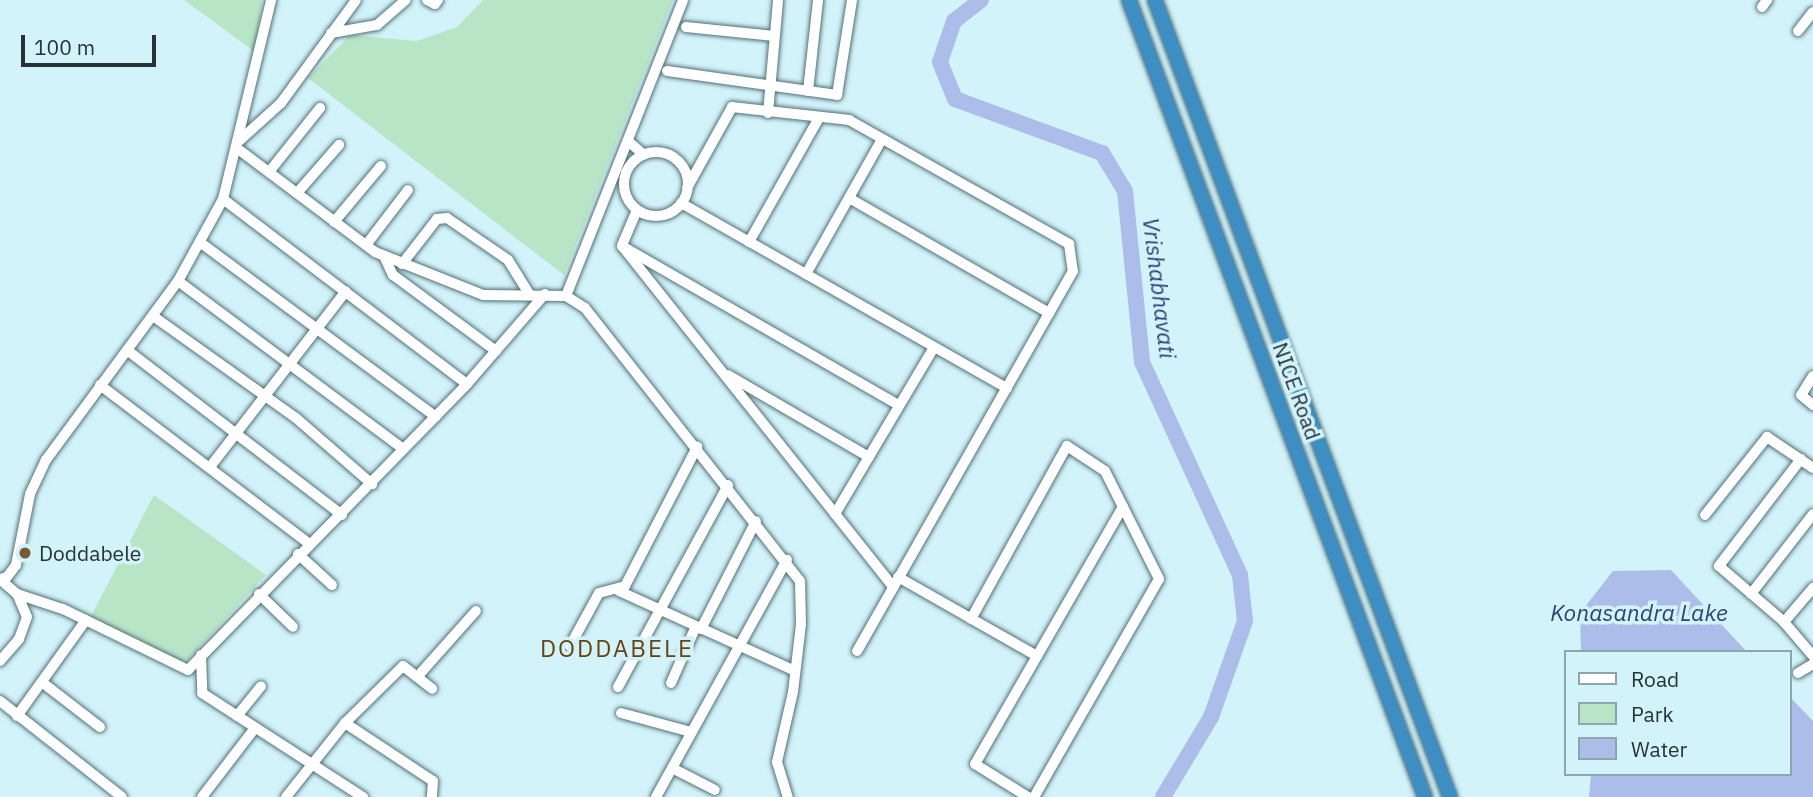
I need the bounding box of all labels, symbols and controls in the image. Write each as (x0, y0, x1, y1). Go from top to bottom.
scale bar (24, 21, 159, 65)
text: 100 m (34, 33, 95, 61)
water label: Vrishabhavati (1138, 216, 1182, 360)
street label: NICE Road (1268, 339, 1326, 443)
place label: Doddabele (39, 540, 141, 566)
marker: Doddabele (17, 545, 33, 561)
water label: Konasandra Lake (1550, 598, 1728, 626)
district label: DODDABELE (541, 635, 693, 663)
legend (1564, 650, 1792, 776)
text: Road (1631, 665, 1679, 693)
text: Park (1631, 700, 1674, 728)
text: Water (1631, 735, 1687, 763)

